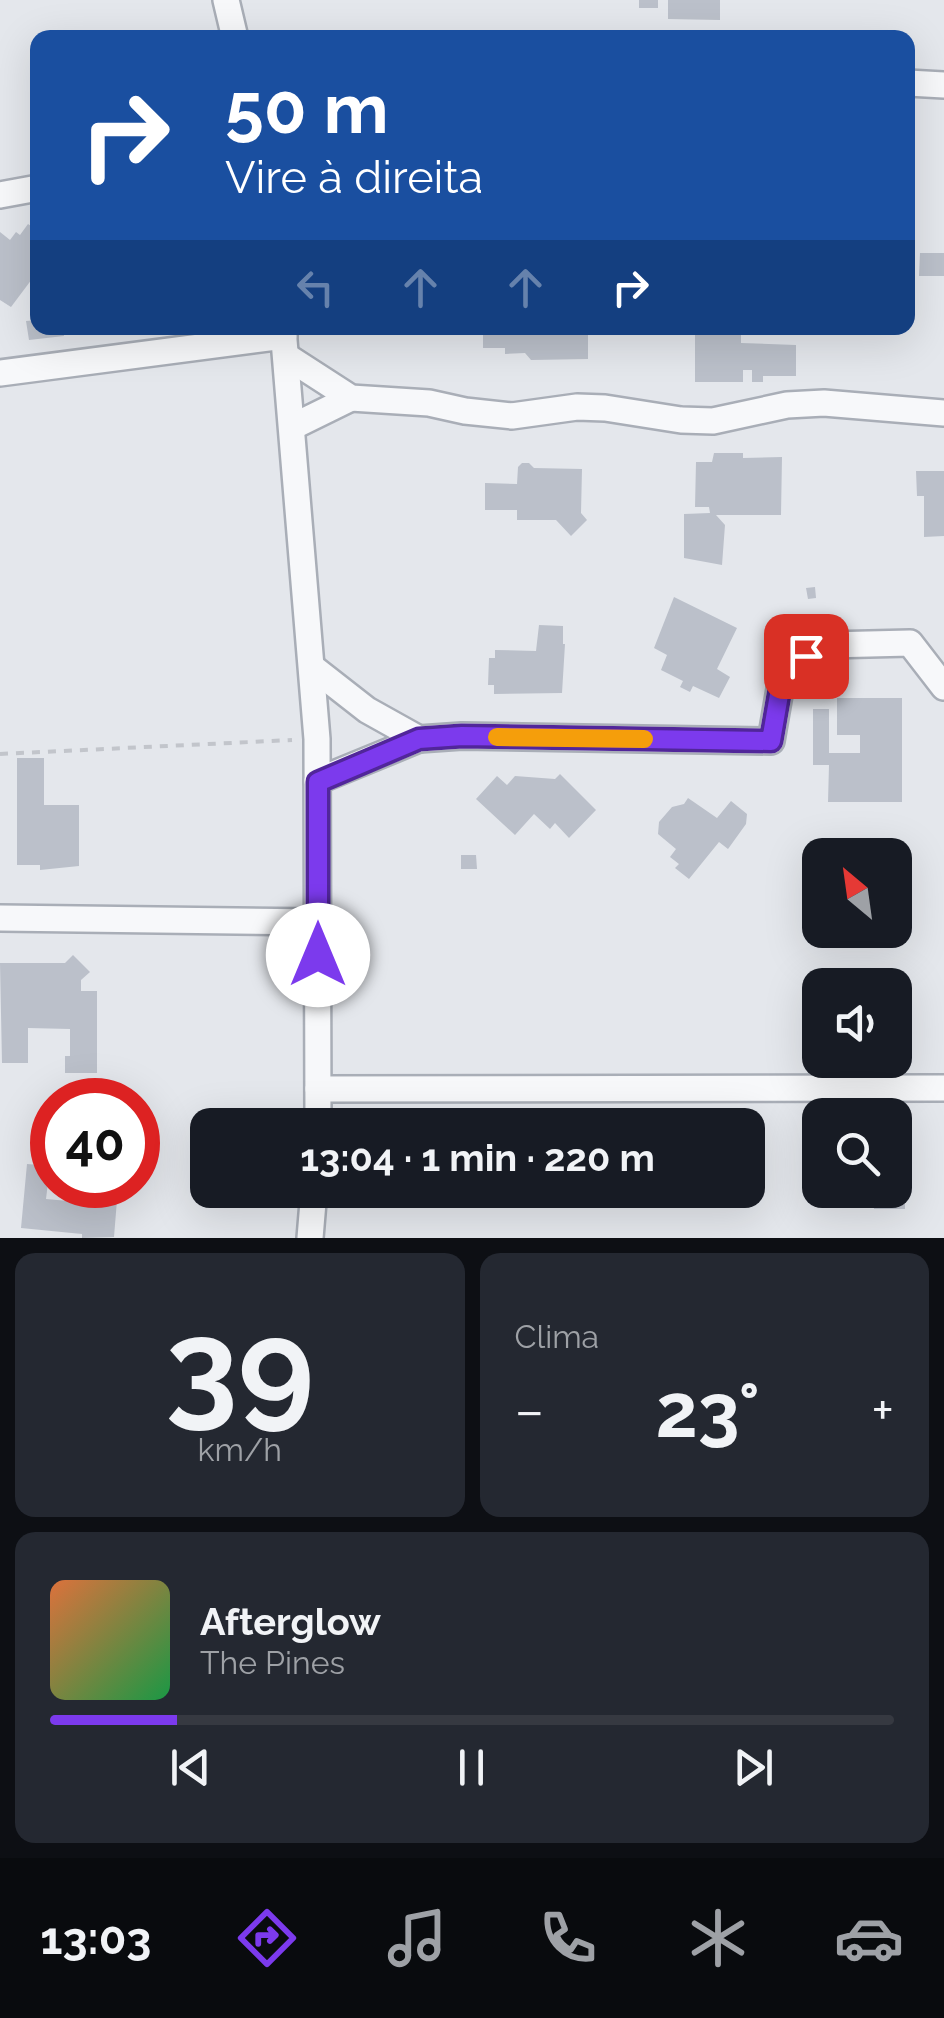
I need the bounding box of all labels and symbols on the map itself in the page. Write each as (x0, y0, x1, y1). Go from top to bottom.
pin (764, 614, 849, 699)
north arrow (802, 838, 912, 948)
position arrow (266, 903, 370, 1007)
speed limit sign: 40 (30, 1078, 160, 1208)

